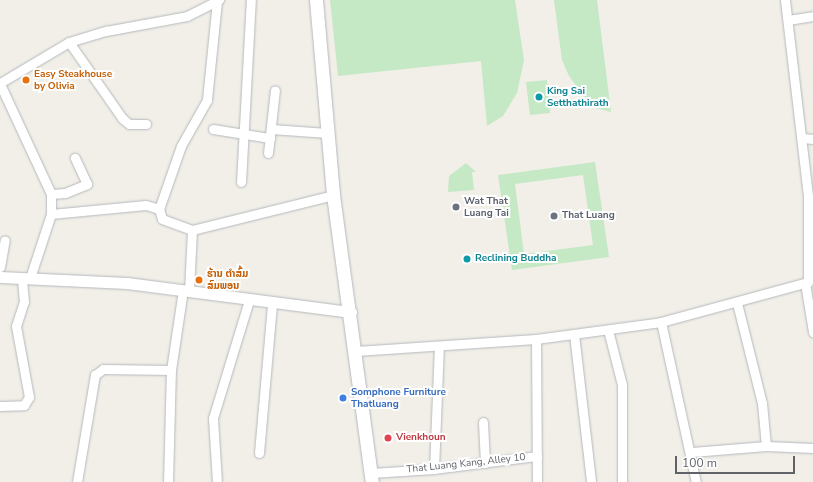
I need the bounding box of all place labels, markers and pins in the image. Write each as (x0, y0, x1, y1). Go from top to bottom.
place label: Easy Steakhouse by Olivia (34, 68, 112, 92)
marker: Easy Steakhouse by Olivia (21, 75, 31, 85)
place label: King Sai Setthathirath (547, 85, 609, 108)
marker: King Sai Setthathirath (534, 92, 544, 102)
place label: Wat That Luang Tai (464, 195, 509, 218)
marker: Wat That Luang Tai (451, 202, 461, 212)
place label: That Luang (562, 210, 615, 222)
marker: That Luang (549, 211, 559, 221)
place label: Reclining Buddha (475, 253, 557, 265)
marker: Reclining Buddha (462, 254, 472, 264)
place label: ຮ້ານ ຕຳສົ້ມ ສົມພອນ (207, 268, 248, 292)
marker: ຮ້ານ ຕຳສົ້ມ ສົມພອນ (194, 275, 204, 285)
place label: Somphone Furniture Thatluang (351, 386, 446, 410)
marker: Somphone Furniture Thatluang (338, 393, 348, 403)
place label: Vienkhoun (396, 432, 446, 444)
marker: Vienkhoun (383, 433, 393, 443)

